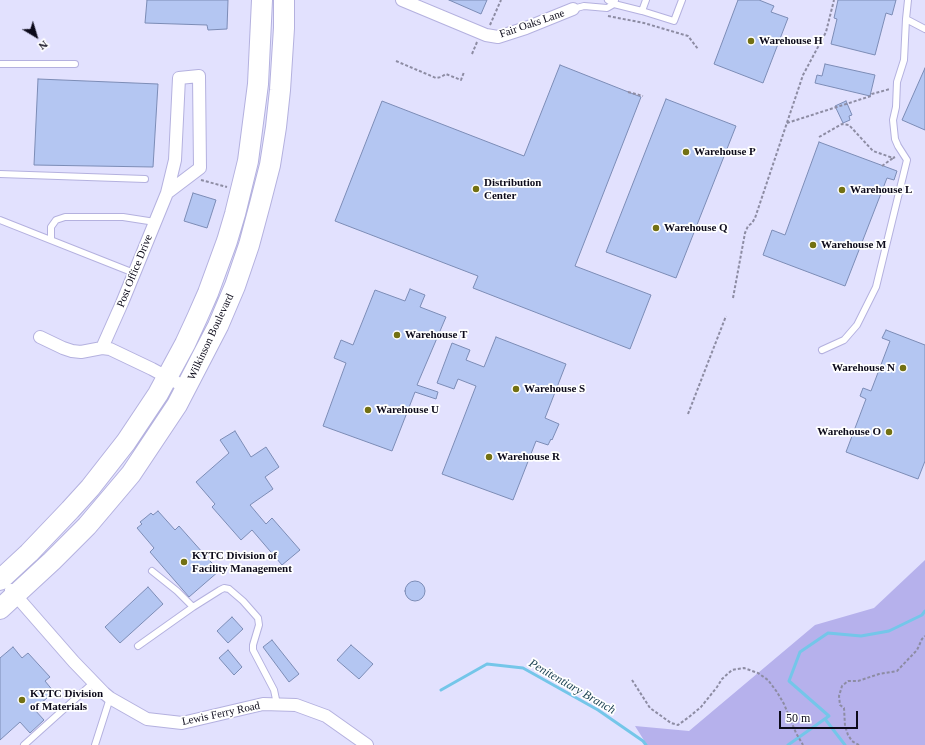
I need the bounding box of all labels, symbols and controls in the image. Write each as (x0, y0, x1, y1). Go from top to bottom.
street label: Fair Oaks Lane (498, 7, 566, 41)
north arrow (16, 16, 56, 56)
place label: Warehouse H (759, 34, 823, 48)
marker: Warehouse H (746, 36, 756, 46)
text: N (37, 38, 50, 53)
place label: Warehouse P (694, 145, 756, 159)
marker: Warehouse P (681, 147, 691, 157)
place label: Distribution Center (484, 176, 541, 202)
place label: Warehouse L (850, 183, 912, 197)
marker: Distribution Center (471, 184, 481, 194)
marker: Warehouse L (837, 185, 847, 195)
place label: Warehouse Q (664, 221, 728, 235)
marker: Warehouse Q (651, 223, 661, 233)
street label: Post Office Drive (114, 233, 156, 309)
place label: Warehouse M (821, 238, 886, 252)
marker: Warehouse M (808, 240, 818, 250)
street label: Wilkinson Boulevard (185, 292, 237, 382)
place label: Warehouse T (405, 328, 467, 342)
marker: Warehouse T (392, 330, 402, 340)
place label: Warehouse N (832, 361, 895, 375)
marker: Warehouse N (898, 363, 908, 373)
place label: Warehouse S (524, 382, 585, 396)
marker: Warehouse S (511, 384, 521, 394)
place label: Warehouse U (376, 403, 439, 417)
marker: Warehouse U (363, 405, 373, 415)
place label: Warehouse O (817, 425, 881, 439)
marker: Warehouse O (884, 427, 894, 437)
place label: Warehouse R (497, 450, 560, 464)
marker: Warehouse R (484, 452, 494, 462)
place label: KYTC Division of Facility Management (192, 549, 292, 575)
marker: KYTC Division of Facility Management (179, 557, 189, 567)
water label: Penitentiary Branch (526, 656, 618, 718)
place label: KYTC Division of Materials (30, 687, 103, 713)
marker: KYTC Division of Materials (17, 695, 27, 705)
street label: Lewis Ferry Road (181, 699, 261, 729)
scale bar (781, 703, 860, 729)
text: 50 m (786, 711, 810, 725)

